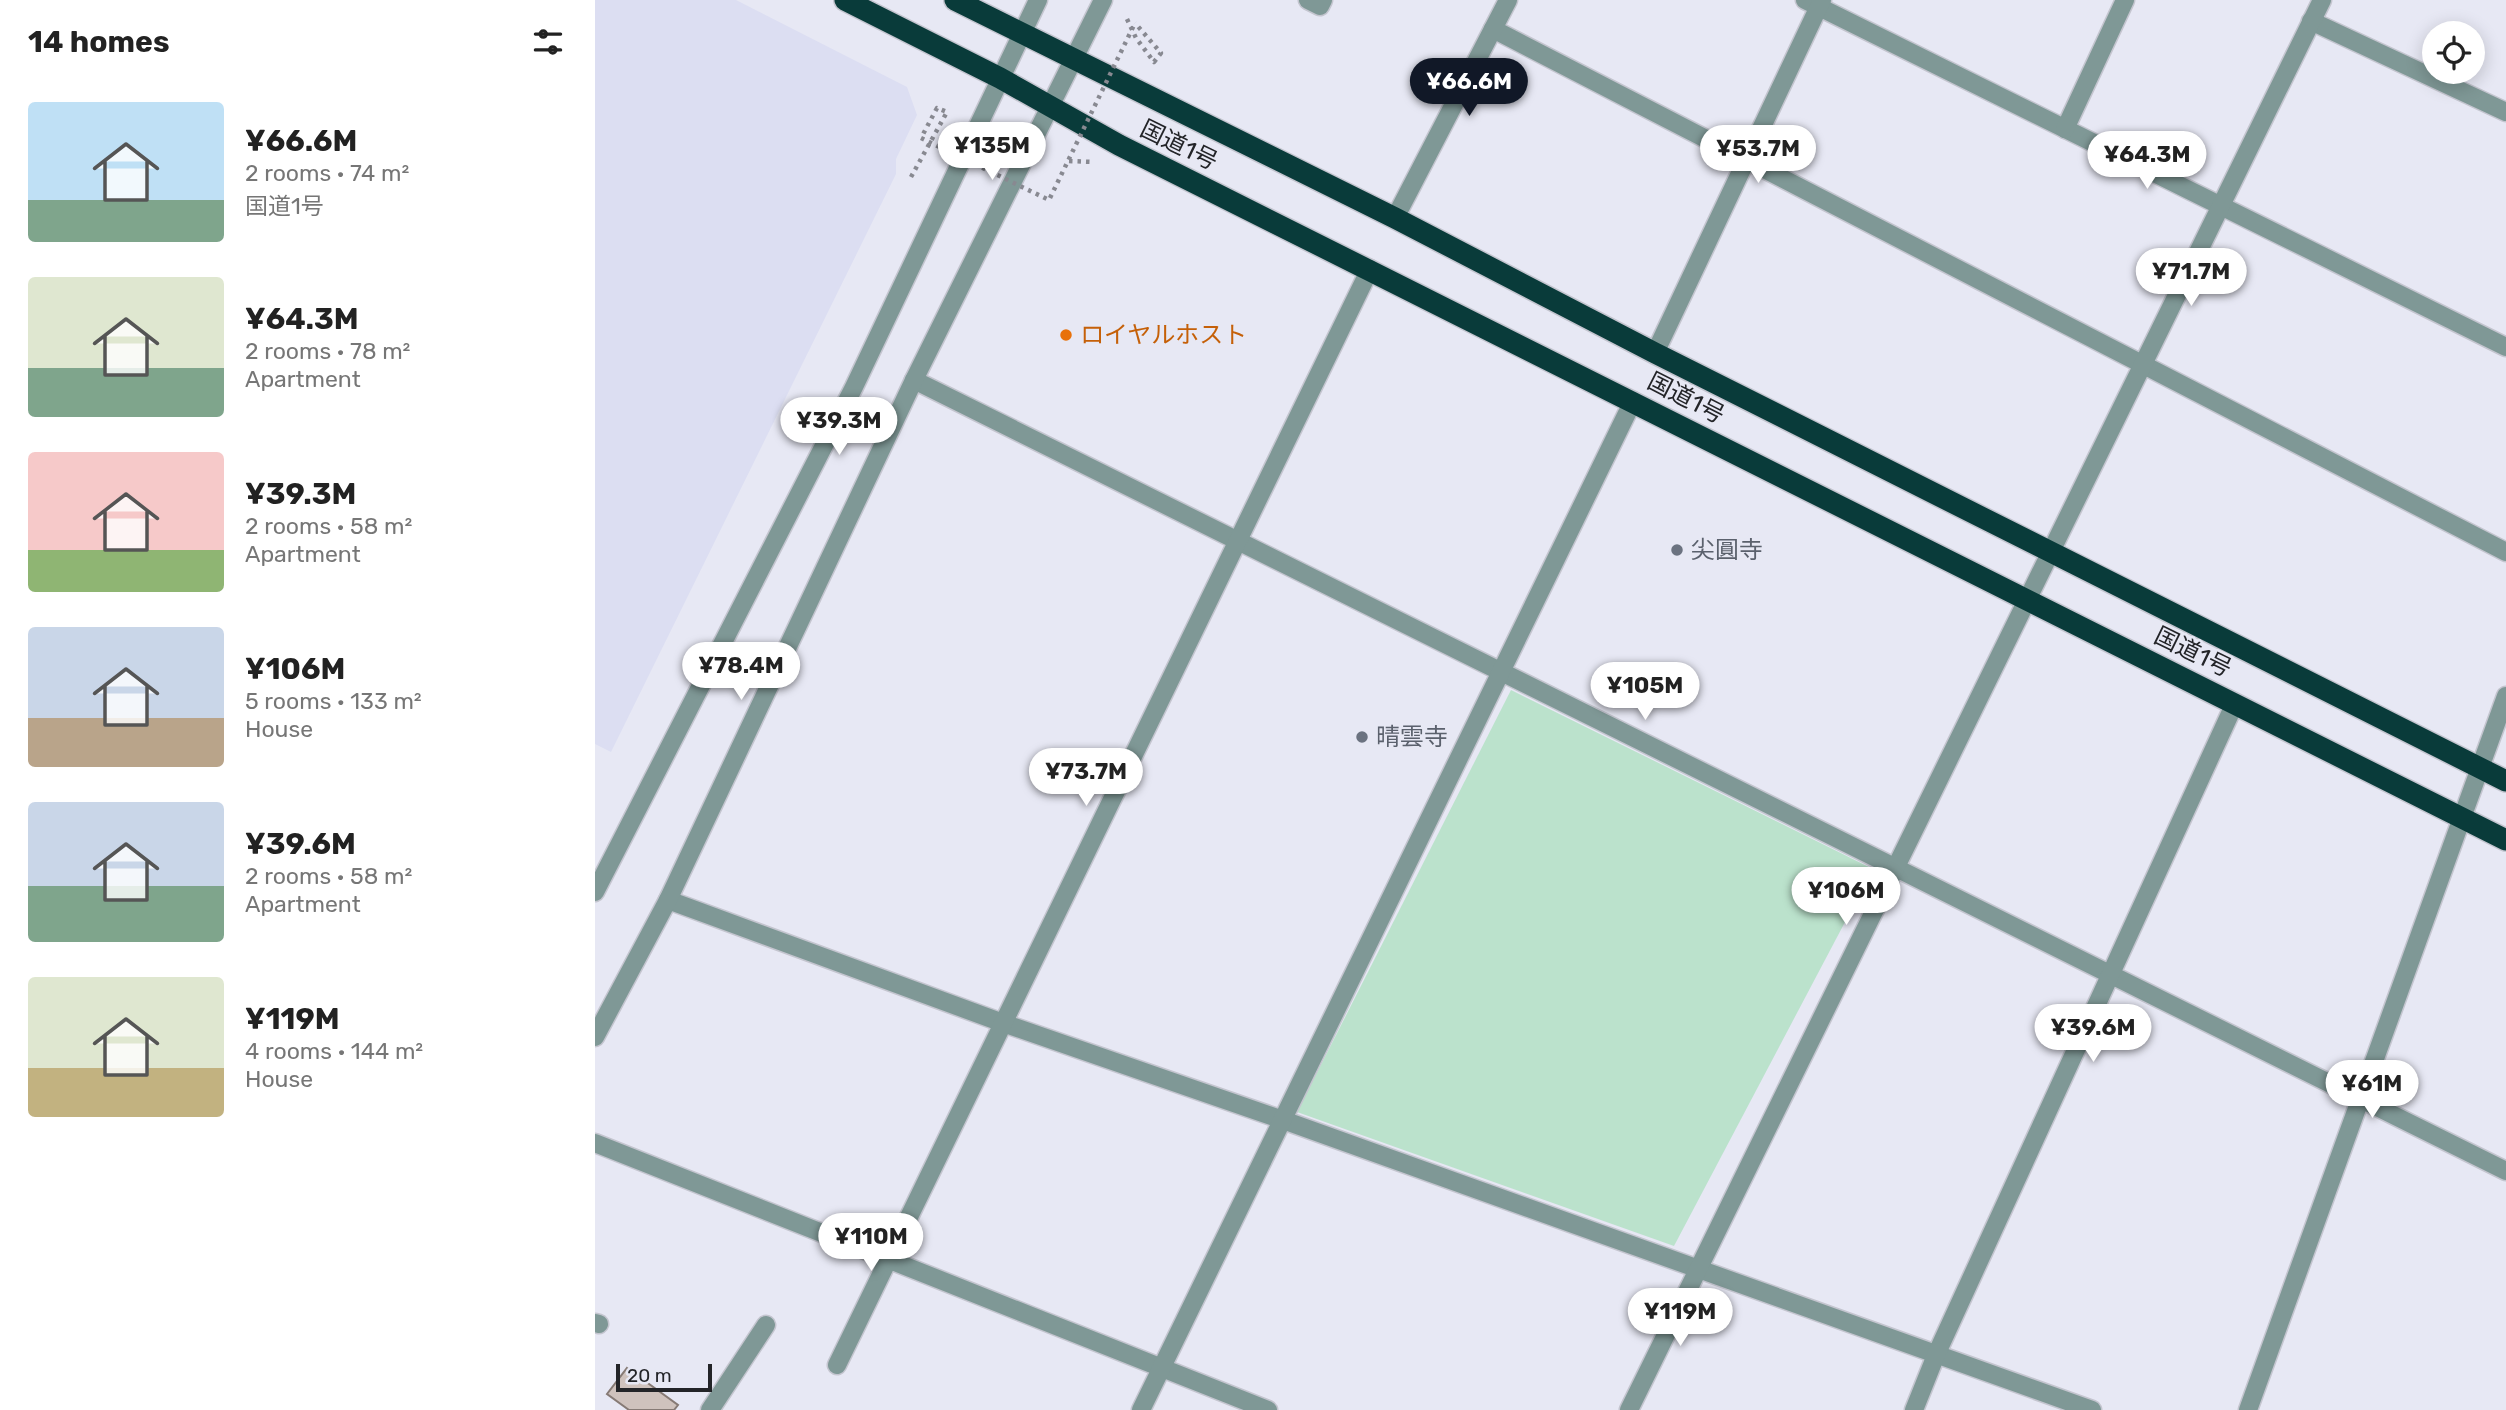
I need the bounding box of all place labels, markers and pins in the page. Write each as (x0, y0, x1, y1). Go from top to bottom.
pin: ¥66.6M (1412, 58, 1526, 118)
pin: ¥135M (943, 122, 1041, 182)
pin: ¥53.7M (1701, 125, 1815, 185)
pin: ¥64.3M (2090, 132, 2204, 191)
pin: ¥71.7M (2134, 248, 2248, 308)
place label: ロイヤルホスト (1080, 321, 1247, 349)
marker: ロイヤルホスト (1058, 327, 1074, 343)
pin: ¥39.3M (782, 398, 896, 457)
place label: 尖圓寺 (1691, 536, 1763, 564)
marker: 尖圓寺 (1669, 542, 1685, 558)
pin: ¥78.4M (684, 642, 798, 702)
pin: ¥105M (1596, 662, 1694, 722)
place label: 晴雲寺 (1376, 723, 1448, 751)
marker: 晴雲寺 (1354, 729, 1370, 745)
pin: ¥73.7M (1029, 748, 1143, 808)
pin: ¥106M (1797, 867, 1895, 927)
pin: ¥39.6M (2036, 1004, 2150, 1064)
pin: ¥61M (2331, 1060, 2413, 1120)
pin: ¥110M (822, 1214, 920, 1273)
pin: ¥119M (1631, 1288, 1729, 1348)

